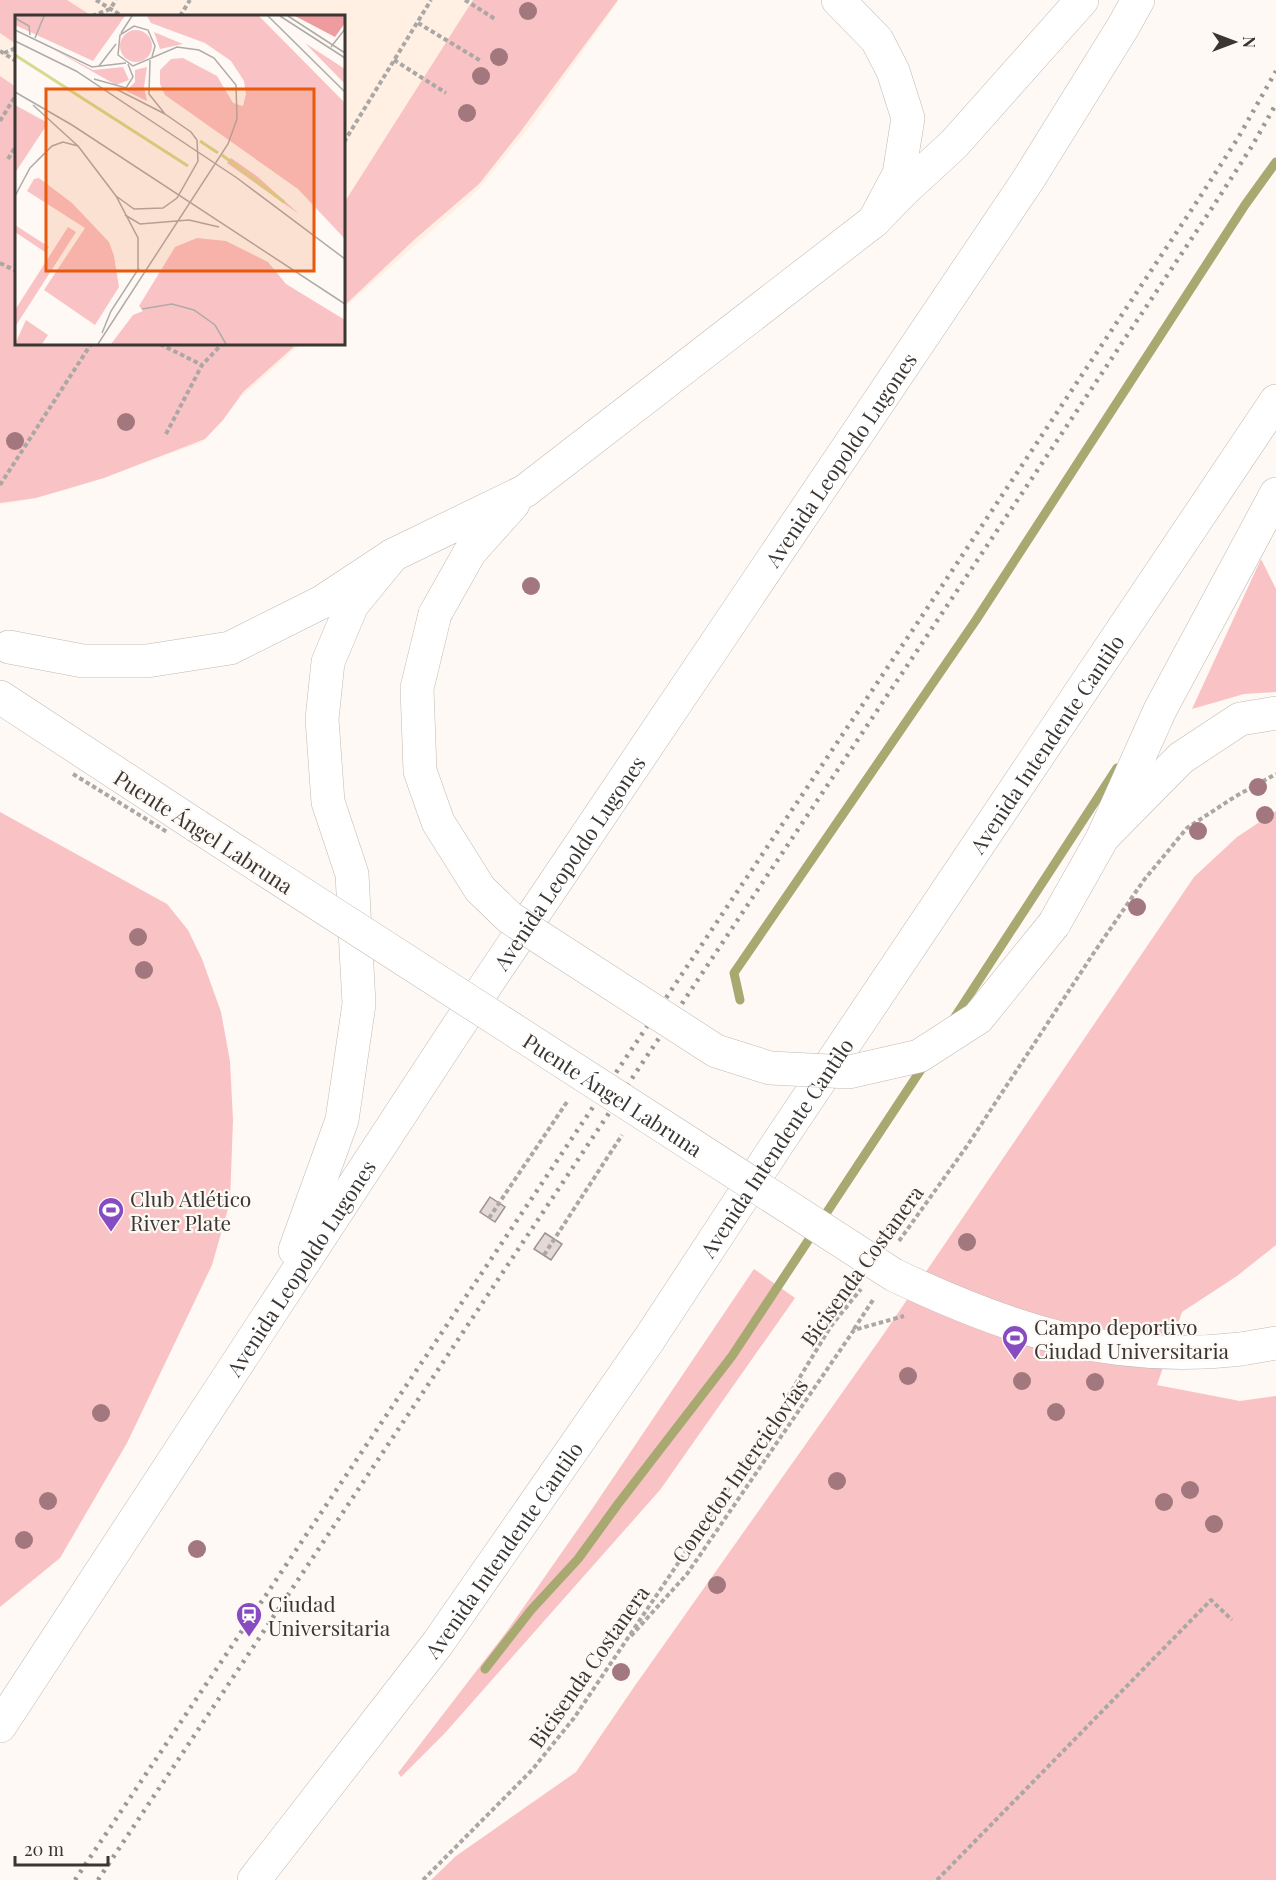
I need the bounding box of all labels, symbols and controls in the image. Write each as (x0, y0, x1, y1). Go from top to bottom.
north arrow (1204, 12, 1264, 72)
inset map (15, 15, 345, 345)
text: N (1239, 36, 1260, 48)
street label: Avenida Leopoldo Lugones (757, 347, 922, 573)
street label: Avenida Intendente Cantilo (962, 629, 1130, 859)
street label: Avenida Leopoldo Lugones (486, 750, 651, 976)
street label: Puente Ángel Labruna (109, 763, 299, 900)
street label: Puente Ángel Labruna (518, 1026, 709, 1162)
street label: Avenida Intendente Cantilo (692, 1032, 859, 1263)
street label: Avenida Leopoldo Lugones (219, 1154, 381, 1382)
street label: Bicisenda Costanera (793, 1179, 929, 1351)
place label: Club Atlético River Plate (130, 1184, 251, 1236)
sports icon: Club Atlético River Plate (96, 1195, 126, 1233)
place label: Campo deportivo Ciudad Universitaria (1034, 1312, 1230, 1364)
sports icon: Campo deportivo Ciudad Universitaria (1000, 1323, 1030, 1361)
street label: Conector Interciclovías (665, 1372, 813, 1568)
street label: Avenida Intendente Cantilo (417, 1436, 588, 1664)
street label: Bicisenda Costanera (521, 1579, 655, 1753)
place label: Ciudad Universitaria (268, 1589, 391, 1641)
station icon: Ciudad Universitaria (234, 1600, 264, 1638)
scale bar (15, 1829, 108, 1867)
text: 20 m (24, 1837, 64, 1861)

